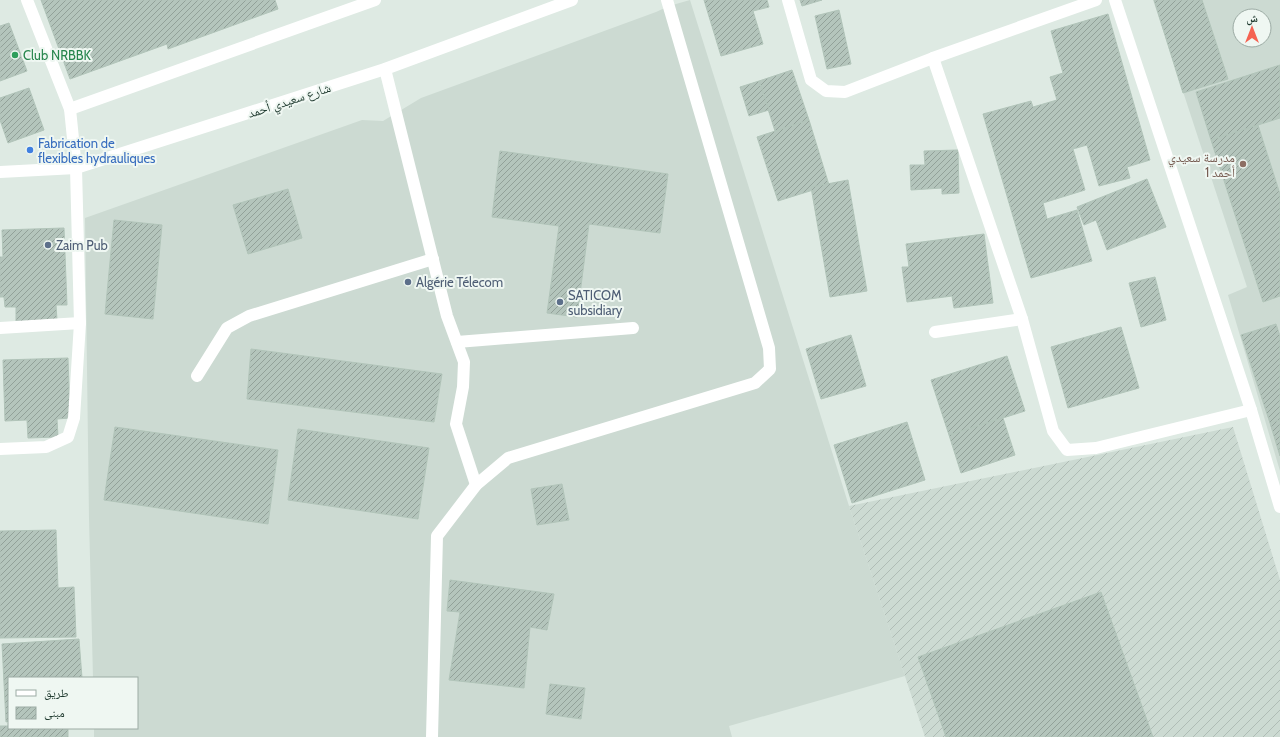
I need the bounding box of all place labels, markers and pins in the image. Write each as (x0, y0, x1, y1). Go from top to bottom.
place label: Club NRBBK (23, 47, 92, 63)
marker: Club NRBBK (10, 50, 20, 60)
place label: Fabrication de flexibles hydrauliques (38, 135, 156, 166)
marker: Fabrication de flexibles hydrauliques (25, 145, 35, 155)
place label: مدرسة سعيدي أحمد 1 (1168, 149, 1235, 180)
marker: مدرسة سعيدي أحمد 1 (1238, 159, 1248, 169)
place label: Zaim Pub (56, 237, 108, 253)
marker: Zaim Pub (43, 240, 53, 250)
place label: Algérie Télecom (416, 274, 503, 290)
marker: Algérie Télecom (403, 277, 413, 287)
place label: SATICOM subsidiary (568, 287, 623, 318)
marker: SATICOM subsidiary (555, 297, 565, 307)

